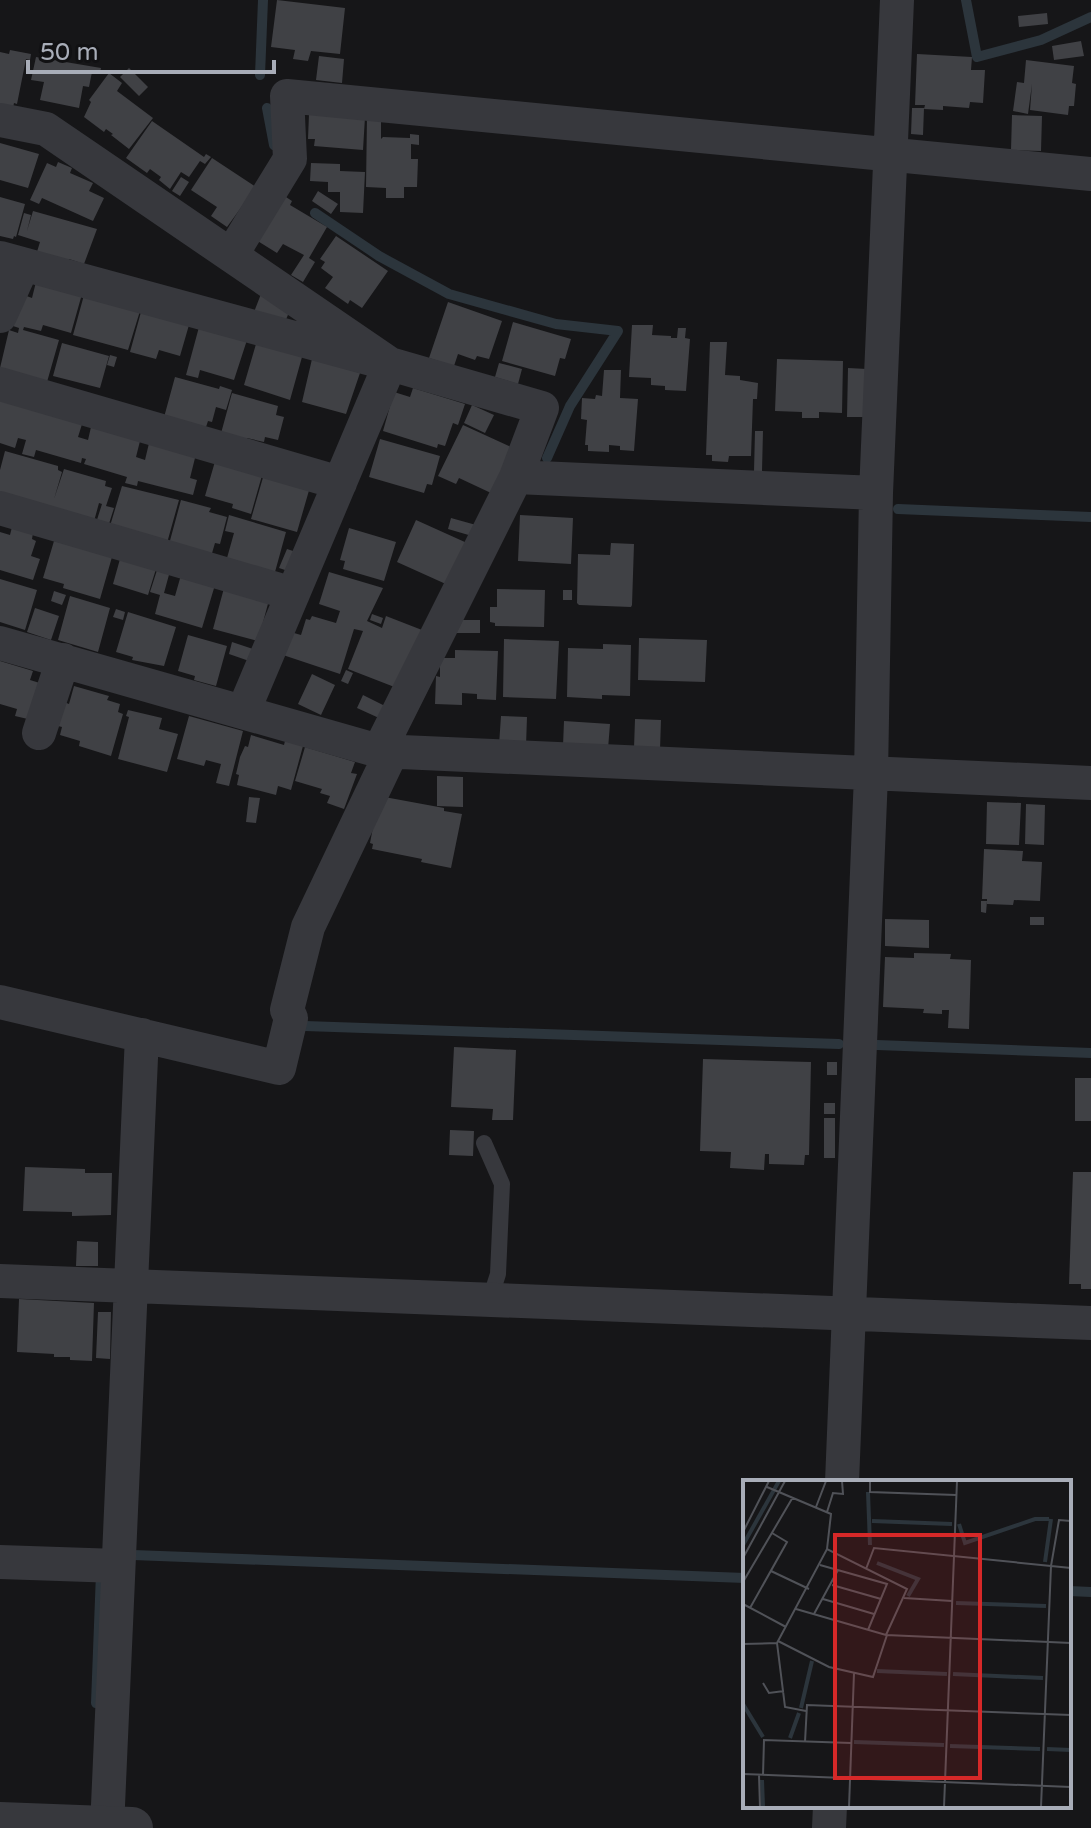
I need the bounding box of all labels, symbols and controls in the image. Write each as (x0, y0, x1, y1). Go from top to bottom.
scale bar (28, 24, 274, 74)
text: 50 m (40, 38, 98, 67)
inset map (743, 1480, 1071, 1808)

